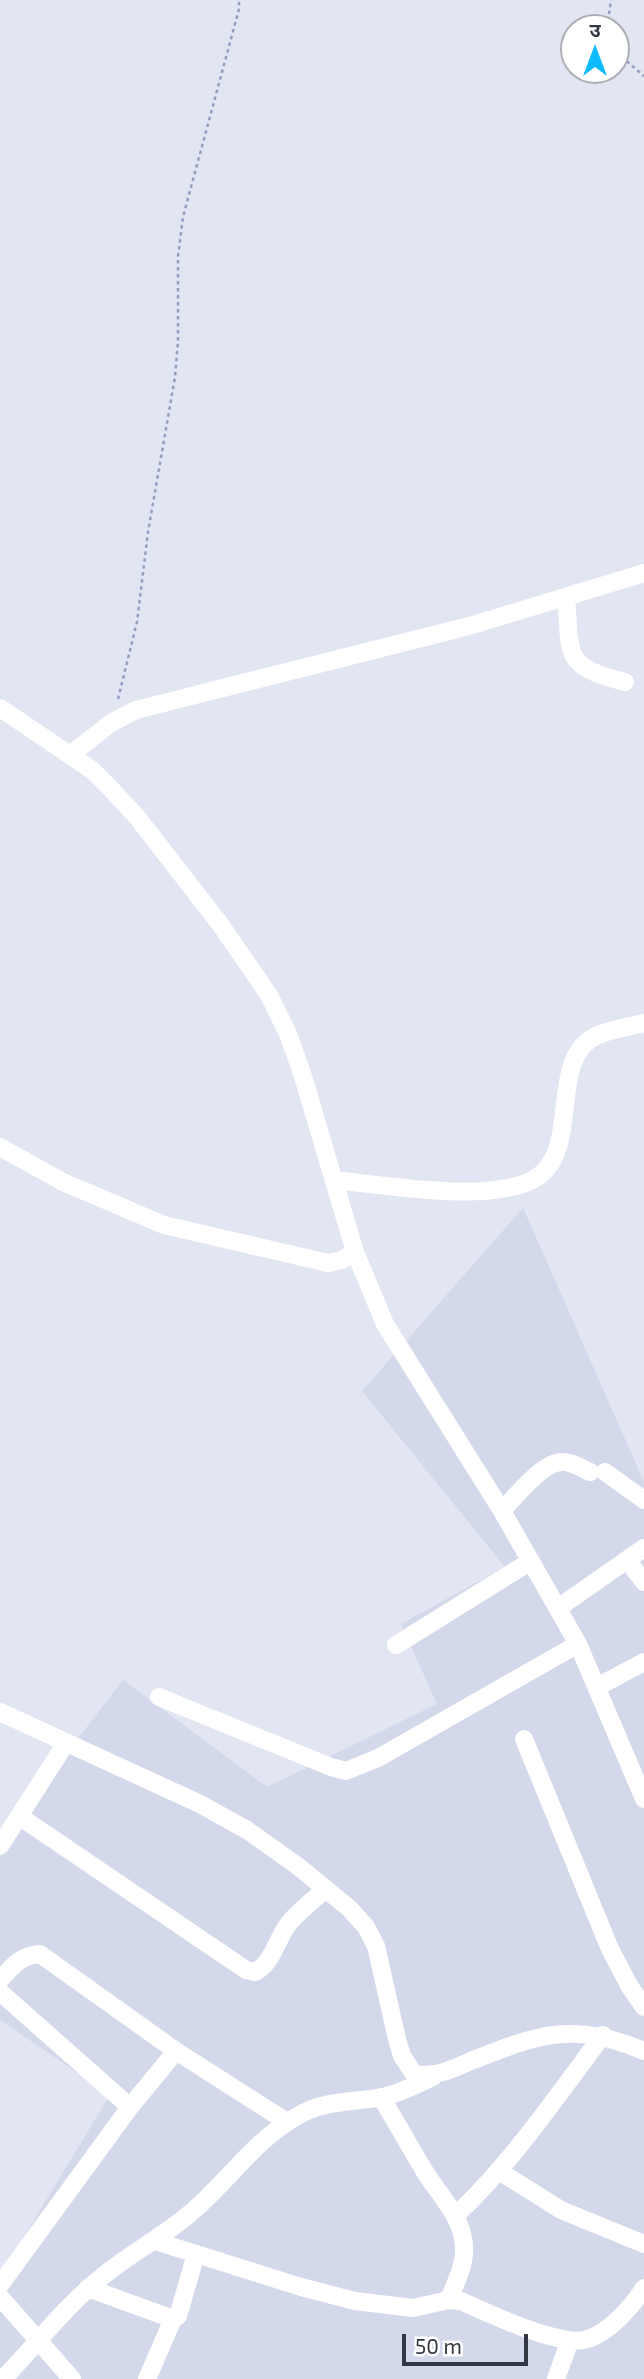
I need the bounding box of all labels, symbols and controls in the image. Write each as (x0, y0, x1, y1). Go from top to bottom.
north arrow (560, 14, 630, 84)
text: उ (589, 18, 601, 41)
scale bar (406, 2320, 532, 2364)
text: 50 m (415, 2333, 462, 2358)

